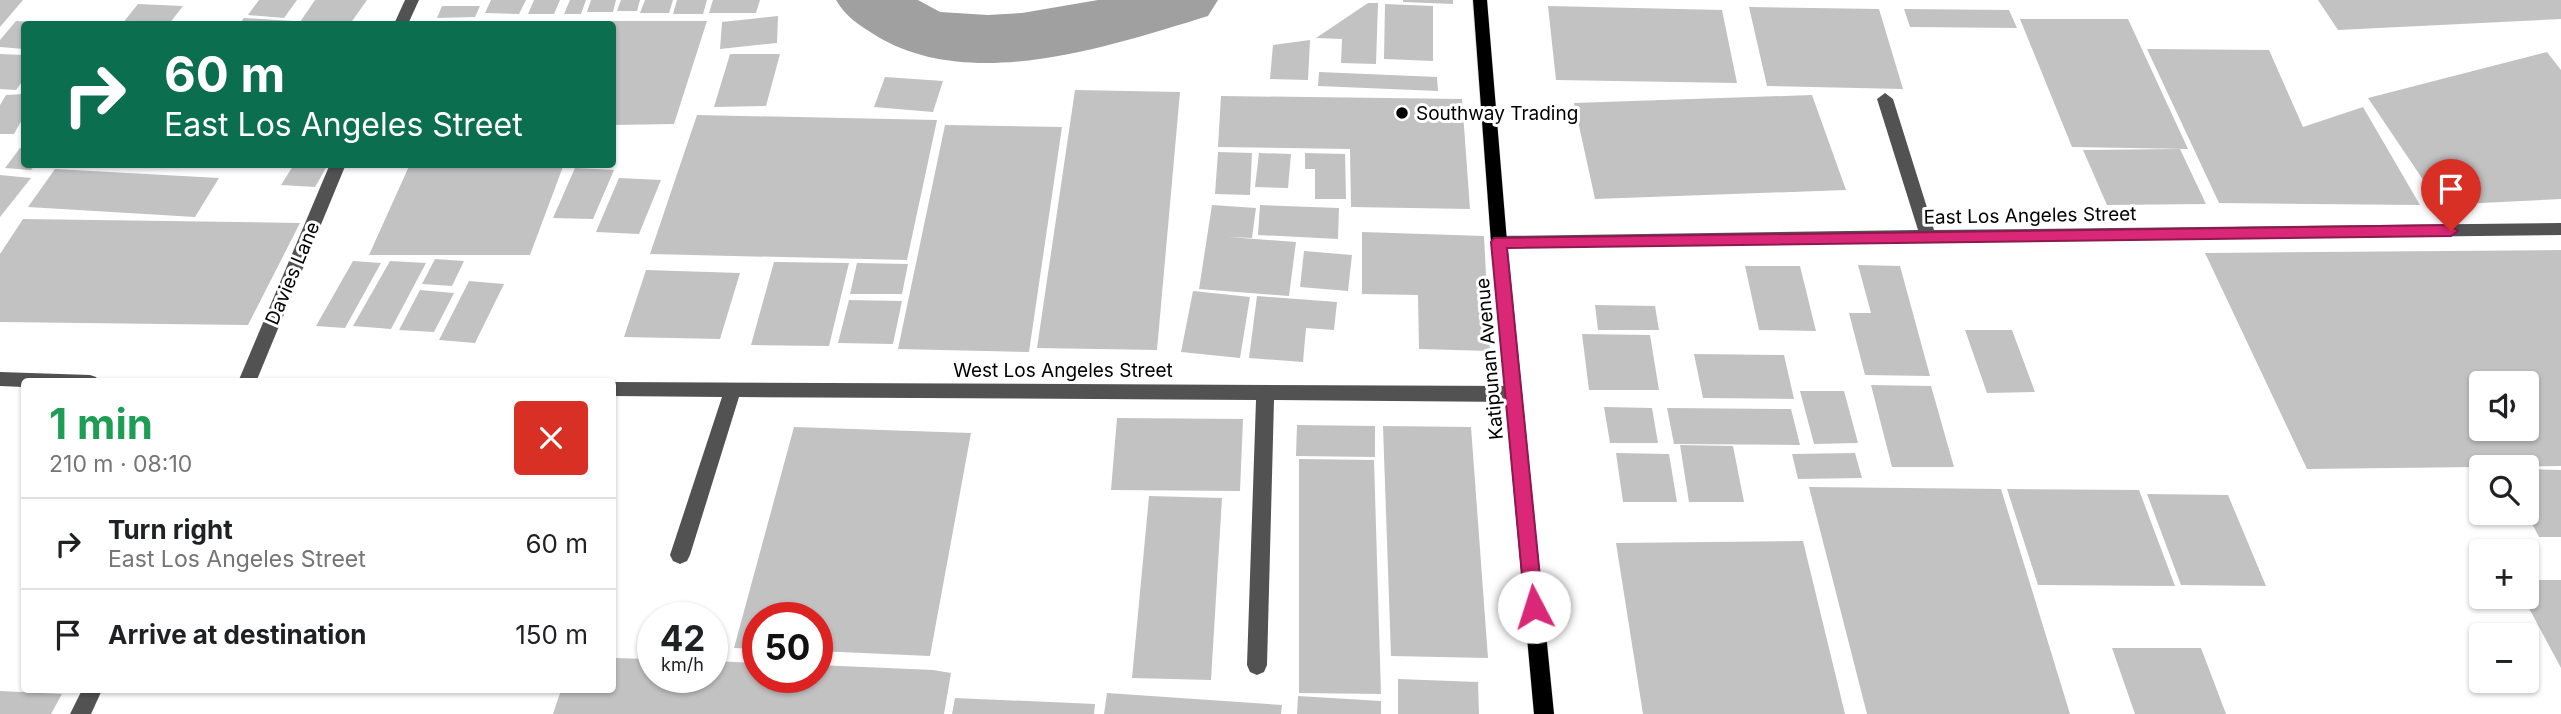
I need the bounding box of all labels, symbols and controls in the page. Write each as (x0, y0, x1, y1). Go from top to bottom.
text: 60 m (164, 45, 285, 104)
icon: right (49, 49, 140, 140)
place label: Southway Trading (1416, 102, 1578, 125)
text: East Los Angeles Street (164, 105, 523, 144)
marker: Southway Trading (1394, 105, 1410, 121)
pin (2421, 159, 2481, 231)
icon: arrive (2432, 170, 2470, 208)
street label: East Los Angeles Street (1923, 202, 2137, 229)
street label: Davies Lane (260, 218, 324, 328)
street label: Katipunan Avenue (1471, 277, 1508, 441)
street label: West Los Angeles Street (953, 359, 1173, 382)
map controls (2469, 371, 2539, 693)
button: sound (2469, 371, 2539, 441)
text: 1 min (49, 398, 153, 449)
button: close (514, 401, 588, 475)
text: 210 m · 08:10 (49, 450, 192, 478)
button: search (2469, 455, 2539, 525)
text: Turn right (108, 514, 233, 545)
icon: right (49, 525, 87, 563)
text: 60 m (525, 528, 588, 559)
button: + (2469, 539, 2539, 609)
text: East Los Angeles Street (108, 545, 366, 573)
position arrow (1497, 570, 1571, 644)
speed limit sign: 50 (742, 602, 833, 693)
icon: arrive (49, 616, 87, 654)
text: 42 (660, 617, 705, 659)
text: Arrive at destination (108, 619, 367, 650)
text: 150 m (515, 619, 588, 650)
button: − (2469, 623, 2539, 693)
text: km/h (661, 654, 704, 675)

